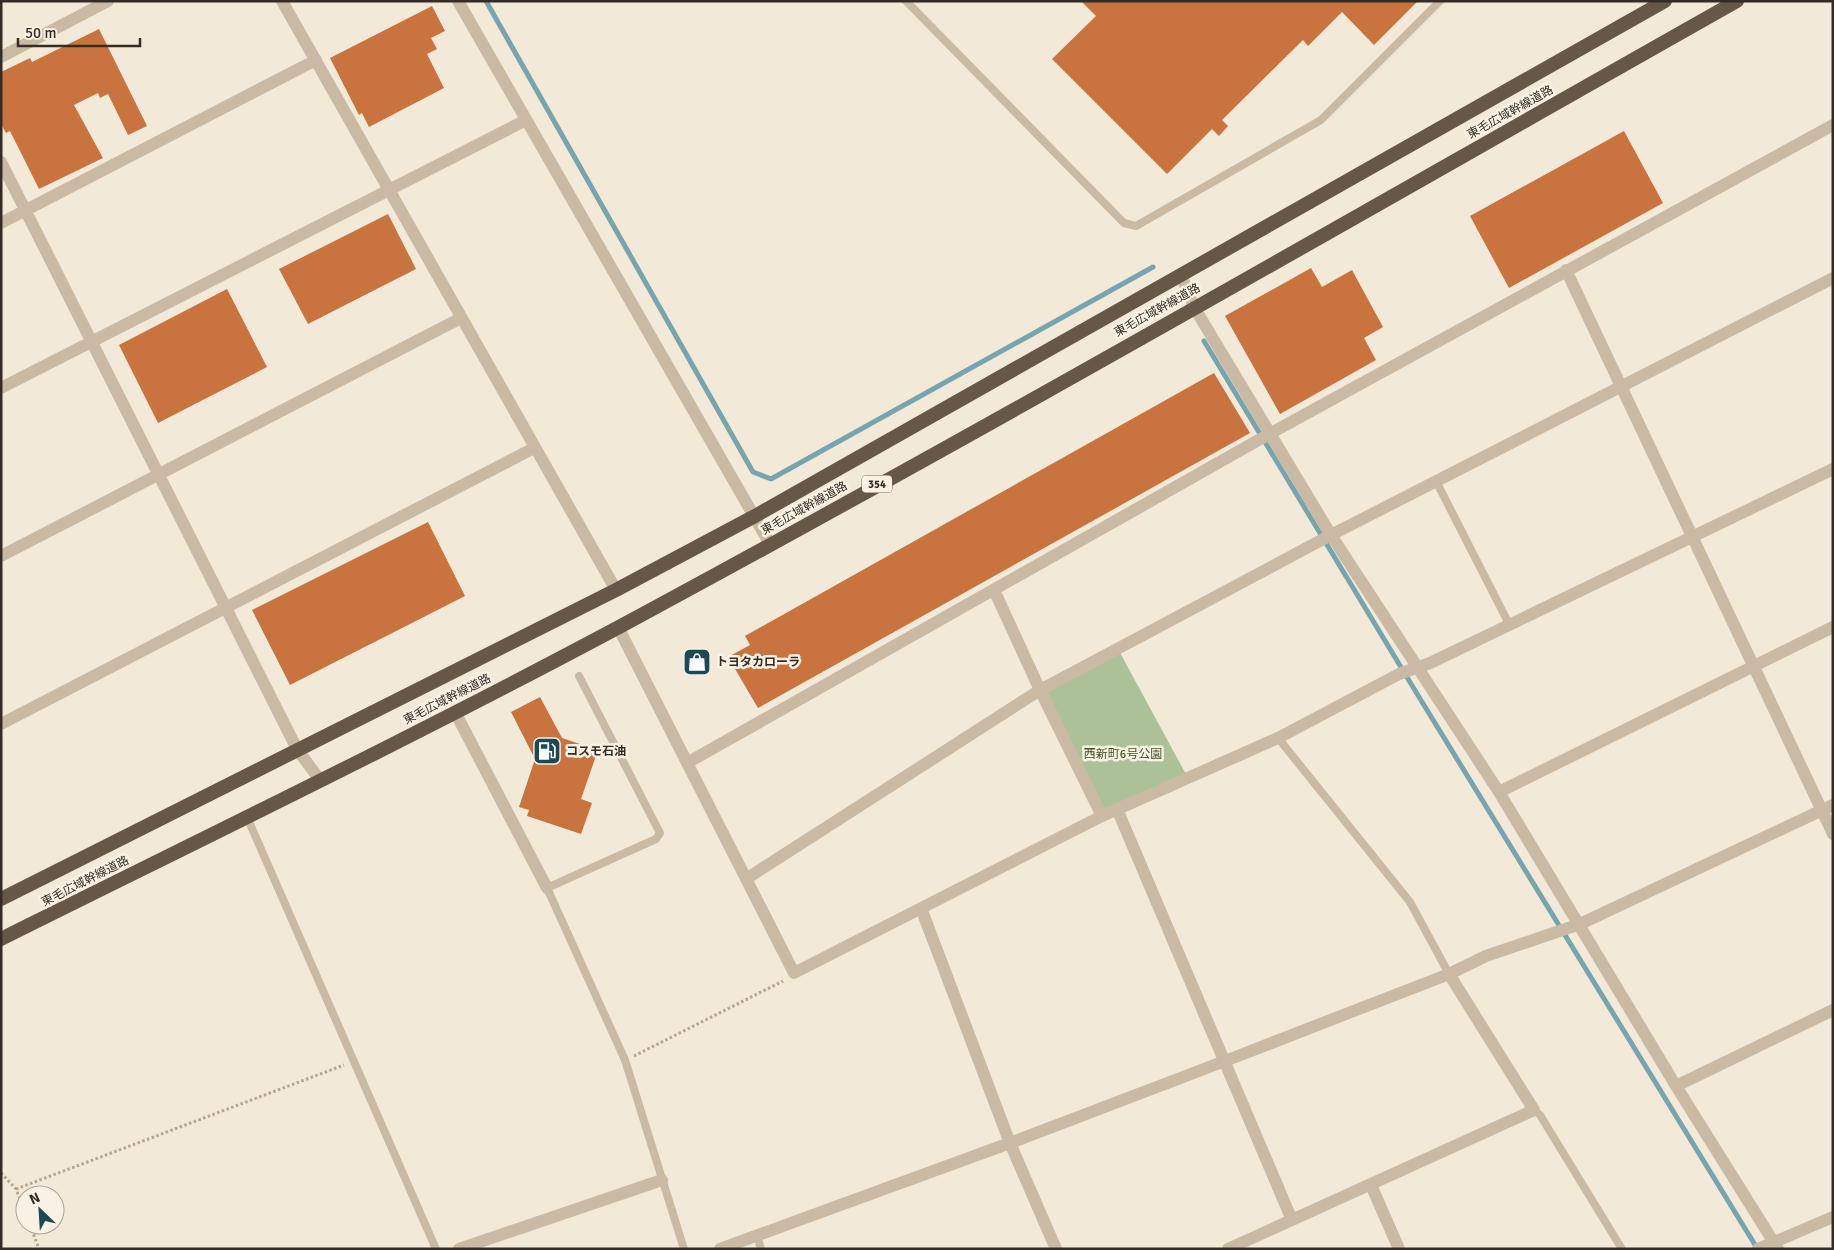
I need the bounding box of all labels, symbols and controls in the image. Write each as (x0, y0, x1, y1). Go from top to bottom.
scale bar (18, 15, 140, 47)
text: 50 m (25, 24, 56, 42)
street label: 東毛広域幹線道路 (1465, 83, 1556, 142)
street label: 東毛広域幹線道路 (1112, 281, 1203, 340)
road number: 354 (862, 476, 892, 492)
street label: 東毛広域幹線道路 (759, 479, 850, 538)
shop icon: トヨタカローラ (682, 647, 712, 677)
place label: トヨタカローラ (716, 655, 800, 670)
street label: 東毛広域幹線道路 (401, 671, 493, 728)
fuel station icon: コスモ石油 (532, 736, 562, 766)
place label: コスモ石油 (566, 744, 626, 759)
park label: 西新町6号公園 (1084, 747, 1162, 762)
street label: 東毛広域幹線道路 (39, 853, 131, 910)
north arrow (15, 1185, 65, 1235)
text: N (27, 1189, 43, 1208)

